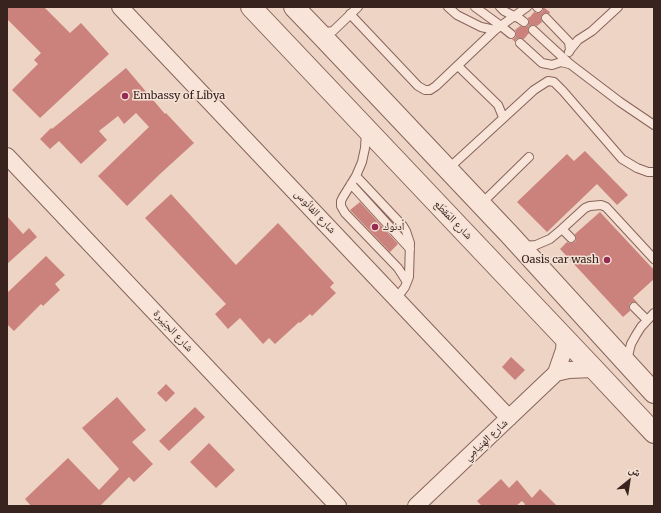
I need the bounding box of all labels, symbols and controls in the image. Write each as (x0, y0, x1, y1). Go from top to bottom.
place label: Embassy of Libya (133, 89, 225, 103)
marker: Embassy of Libya (120, 91, 130, 101)
street label: شارع الفانُوس (291, 187, 339, 237)
street label: شارع المَقطَع (431, 198, 475, 242)
place label: أدنوك (383, 220, 404, 234)
marker: أدنوك (370, 222, 380, 232)
place label: Oasis car wash (522, 253, 599, 267)
marker: Oasis car wash (602, 255, 612, 265)
street label: شارع الحِيَيرة (150, 307, 196, 355)
street label: شارع الهِنيامِي (461, 416, 511, 464)
north arrow (609, 461, 649, 501)
text: ش (626, 462, 644, 480)

